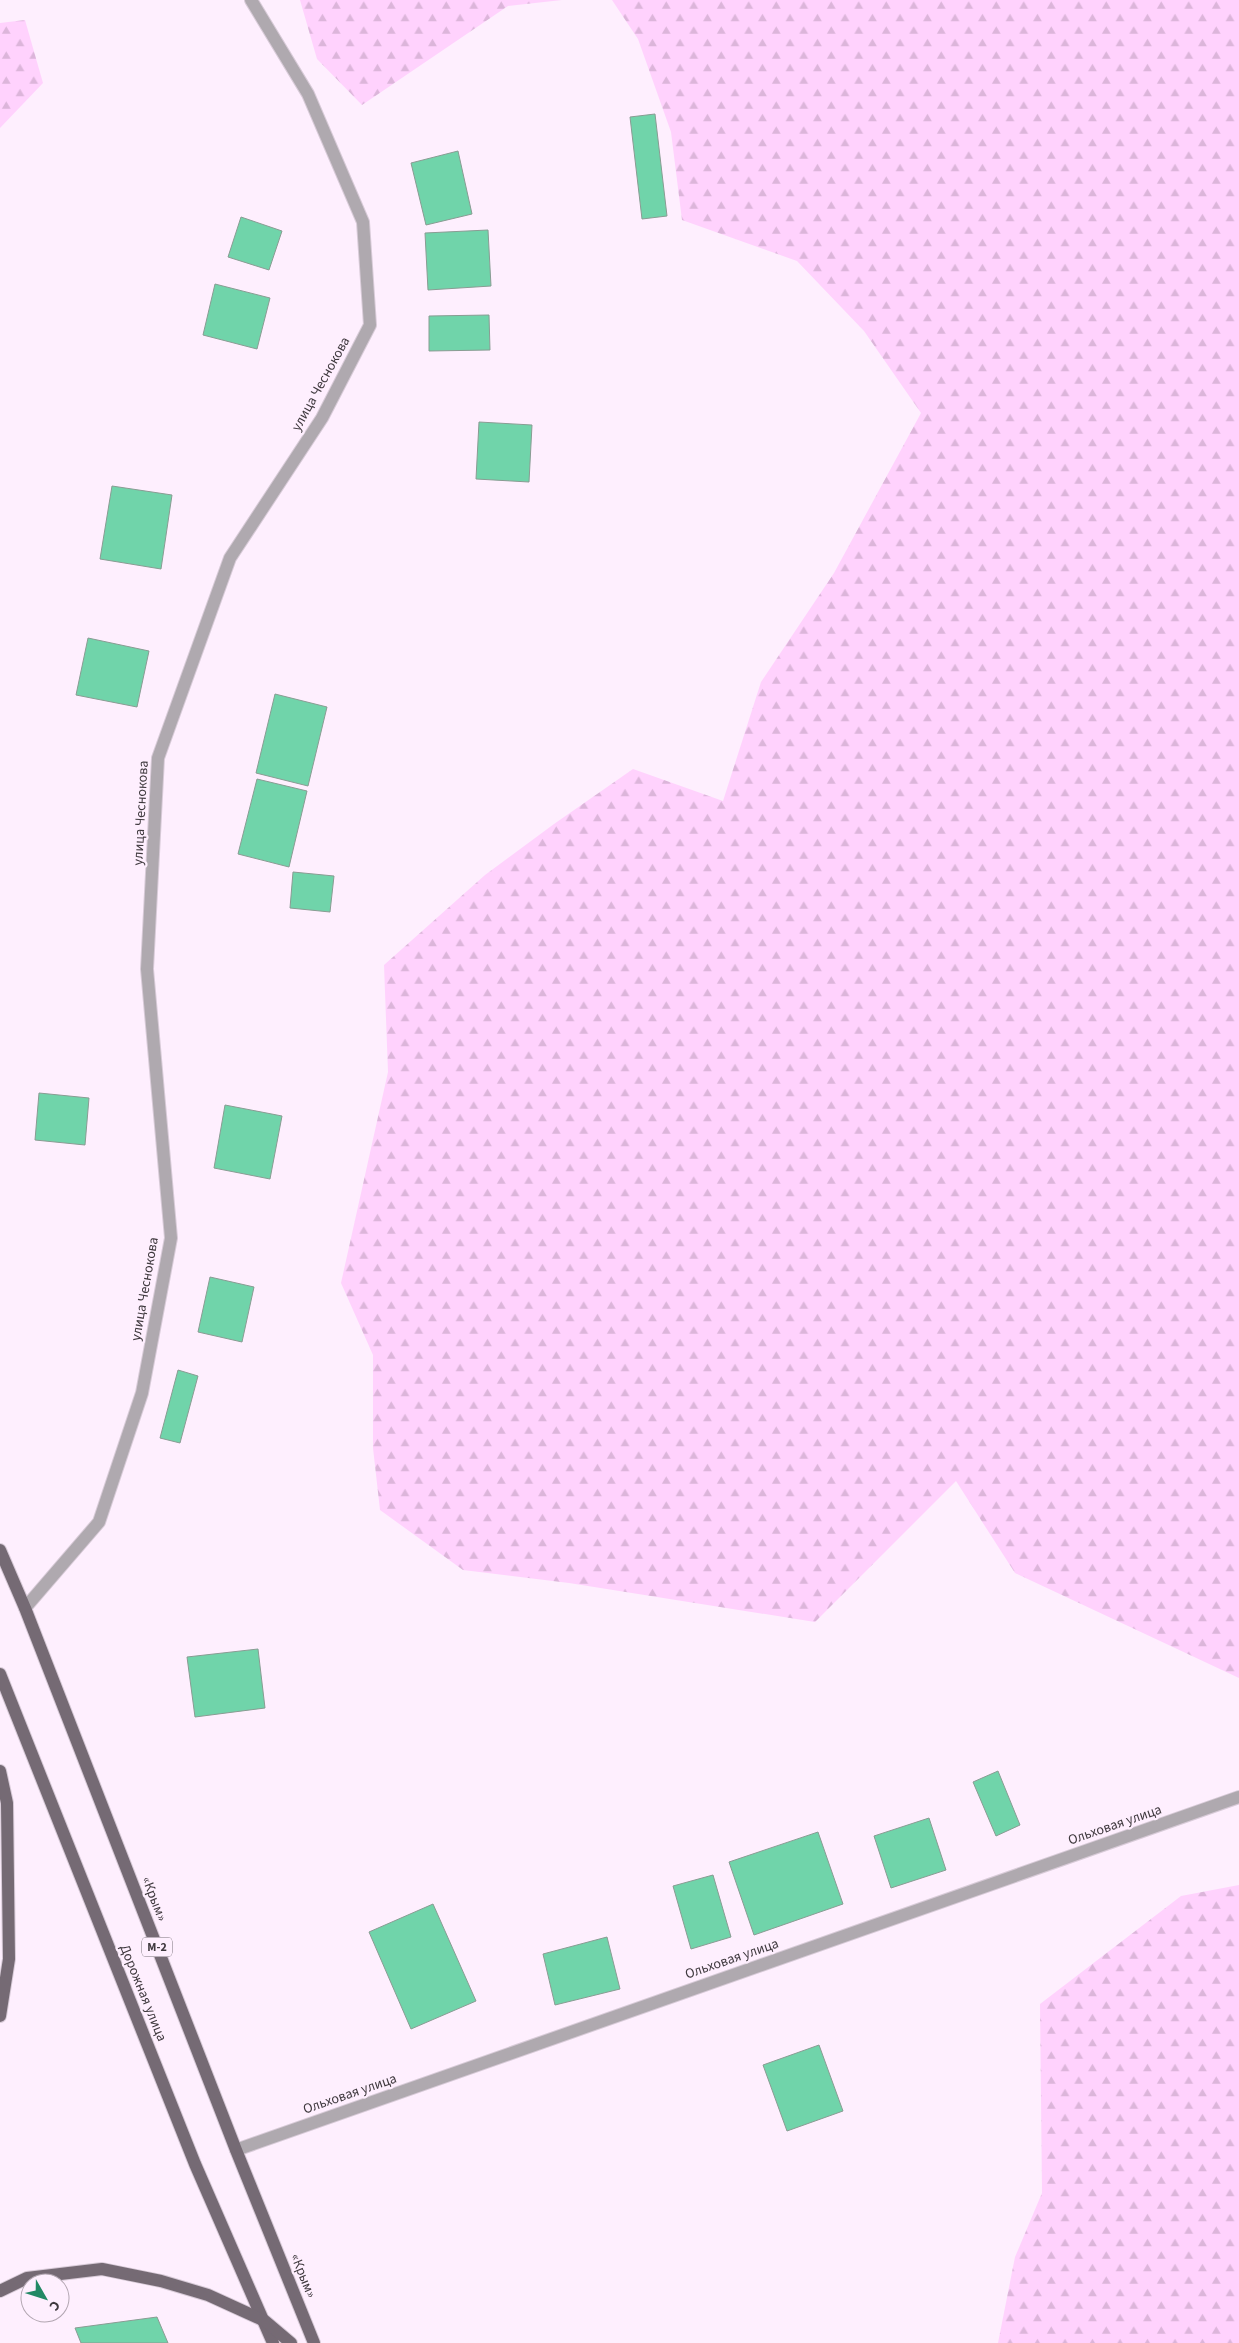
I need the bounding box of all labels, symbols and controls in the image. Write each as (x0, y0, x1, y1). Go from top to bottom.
street label: улица Чеснокова (287, 333, 355, 435)
street label: улица Чеснокова (128, 760, 154, 866)
street label: улица Чеснокова (126, 1236, 164, 1342)
street label: Ольховая улица (1066, 1800, 1164, 1850)
street label: «Крым» (136, 1874, 172, 1924)
street label: Ольховая улица (683, 1934, 781, 1984)
road number: М-2 (142, 1938, 172, 1956)
street label: Дорожная улица (114, 1941, 172, 2045)
street label: Ольховая улица (301, 2069, 399, 2119)
street label: «Крым» (285, 2251, 321, 2301)
north arrow (20, 2273, 70, 2323)
text: С (44, 2296, 65, 2315)

